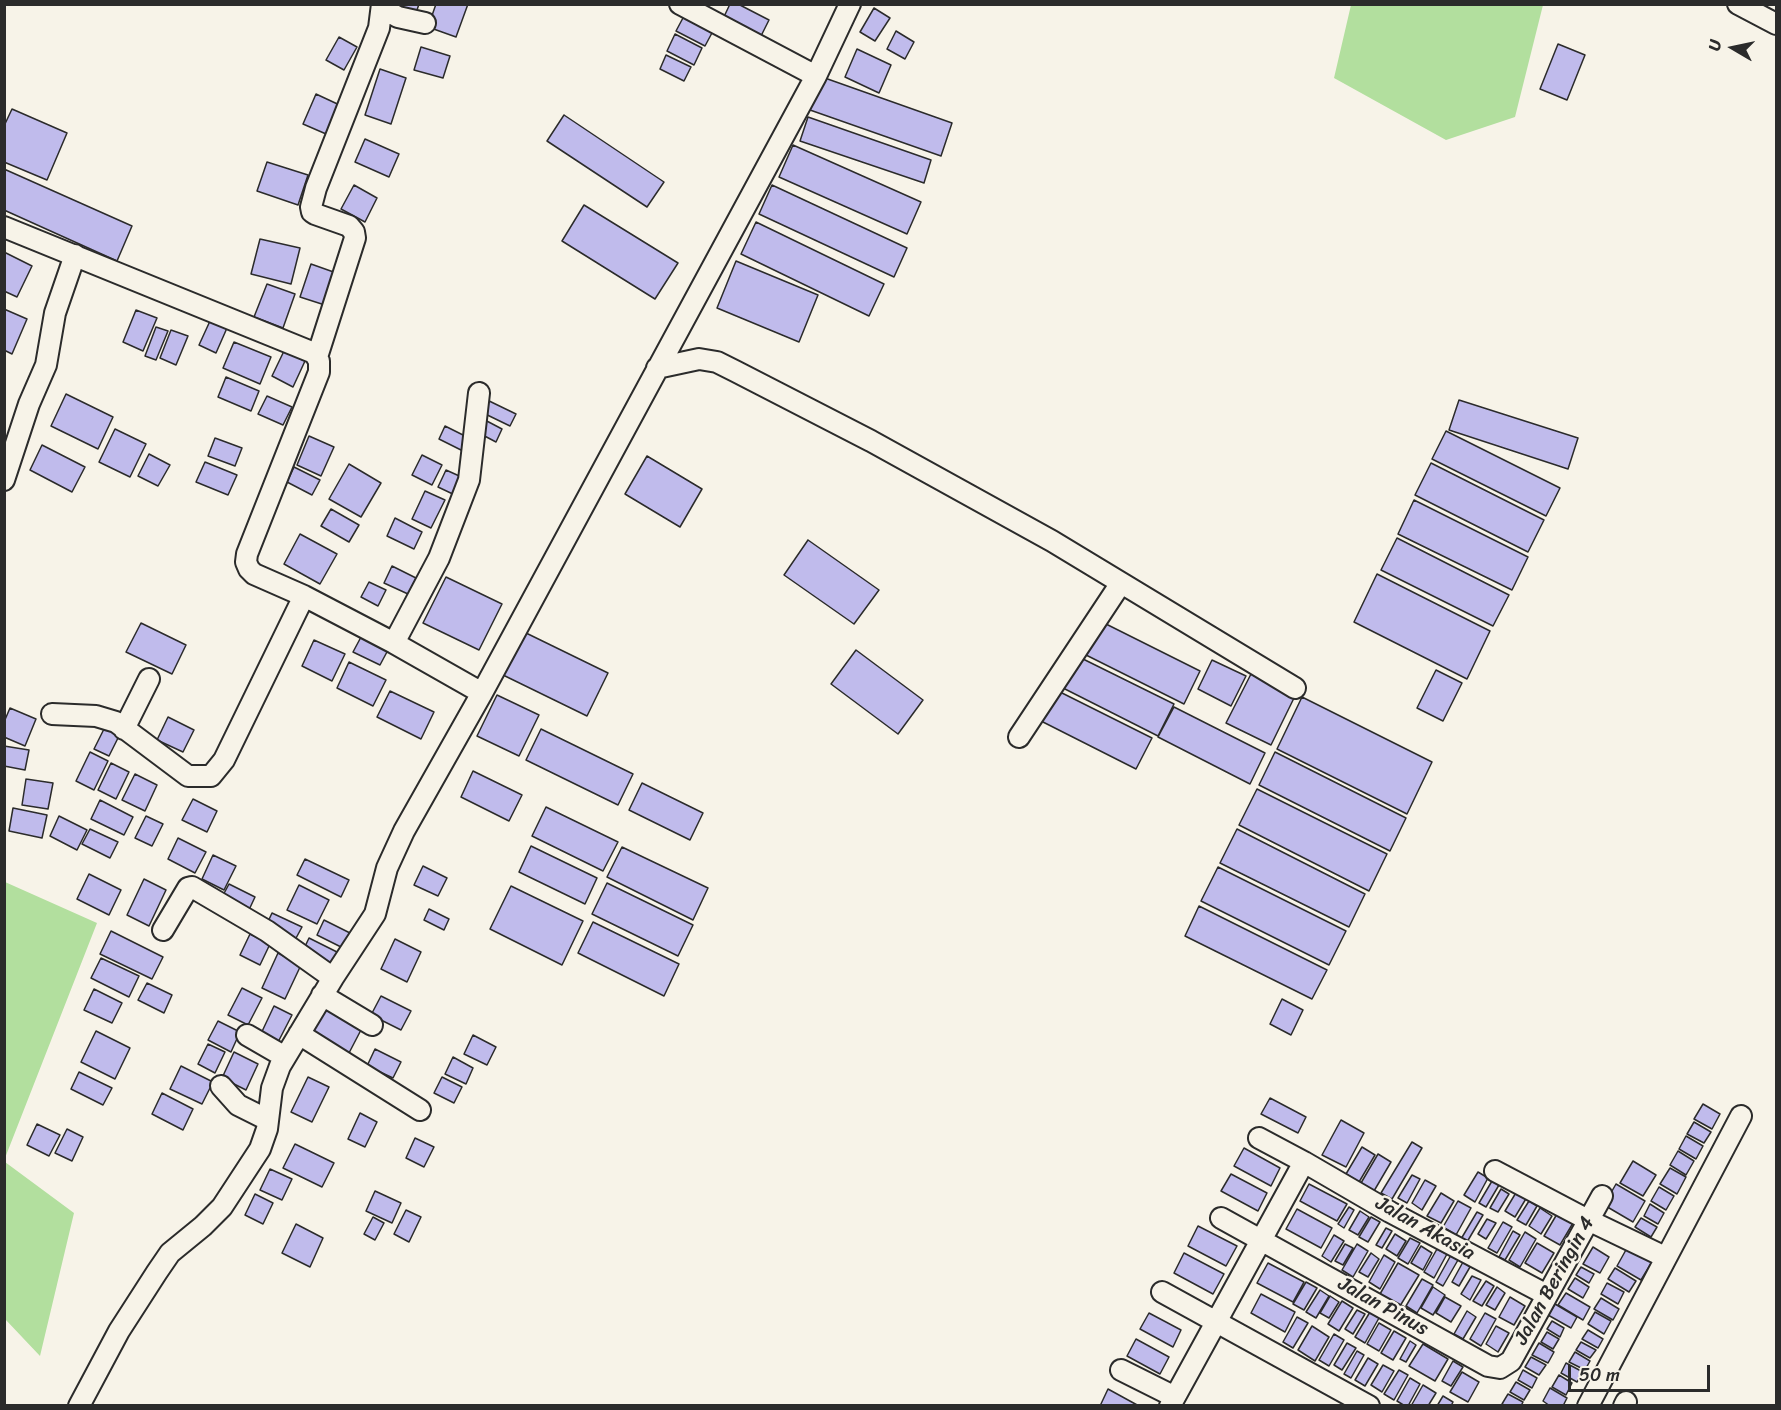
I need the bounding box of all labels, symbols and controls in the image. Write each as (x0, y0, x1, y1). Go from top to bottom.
north arrow (1703, 18, 1763, 78)
text: U (1700, 38, 1730, 53)
street label: Jalan Akasia (1371, 1192, 1479, 1266)
street label: Jalan Beringin 4 (1510, 1213, 1600, 1349)
street label: Jalan Pinus (1334, 1272, 1432, 1342)
scale bar (1571, 1353, 1714, 1391)
text: 50 m (1579, 1359, 1620, 1391)

